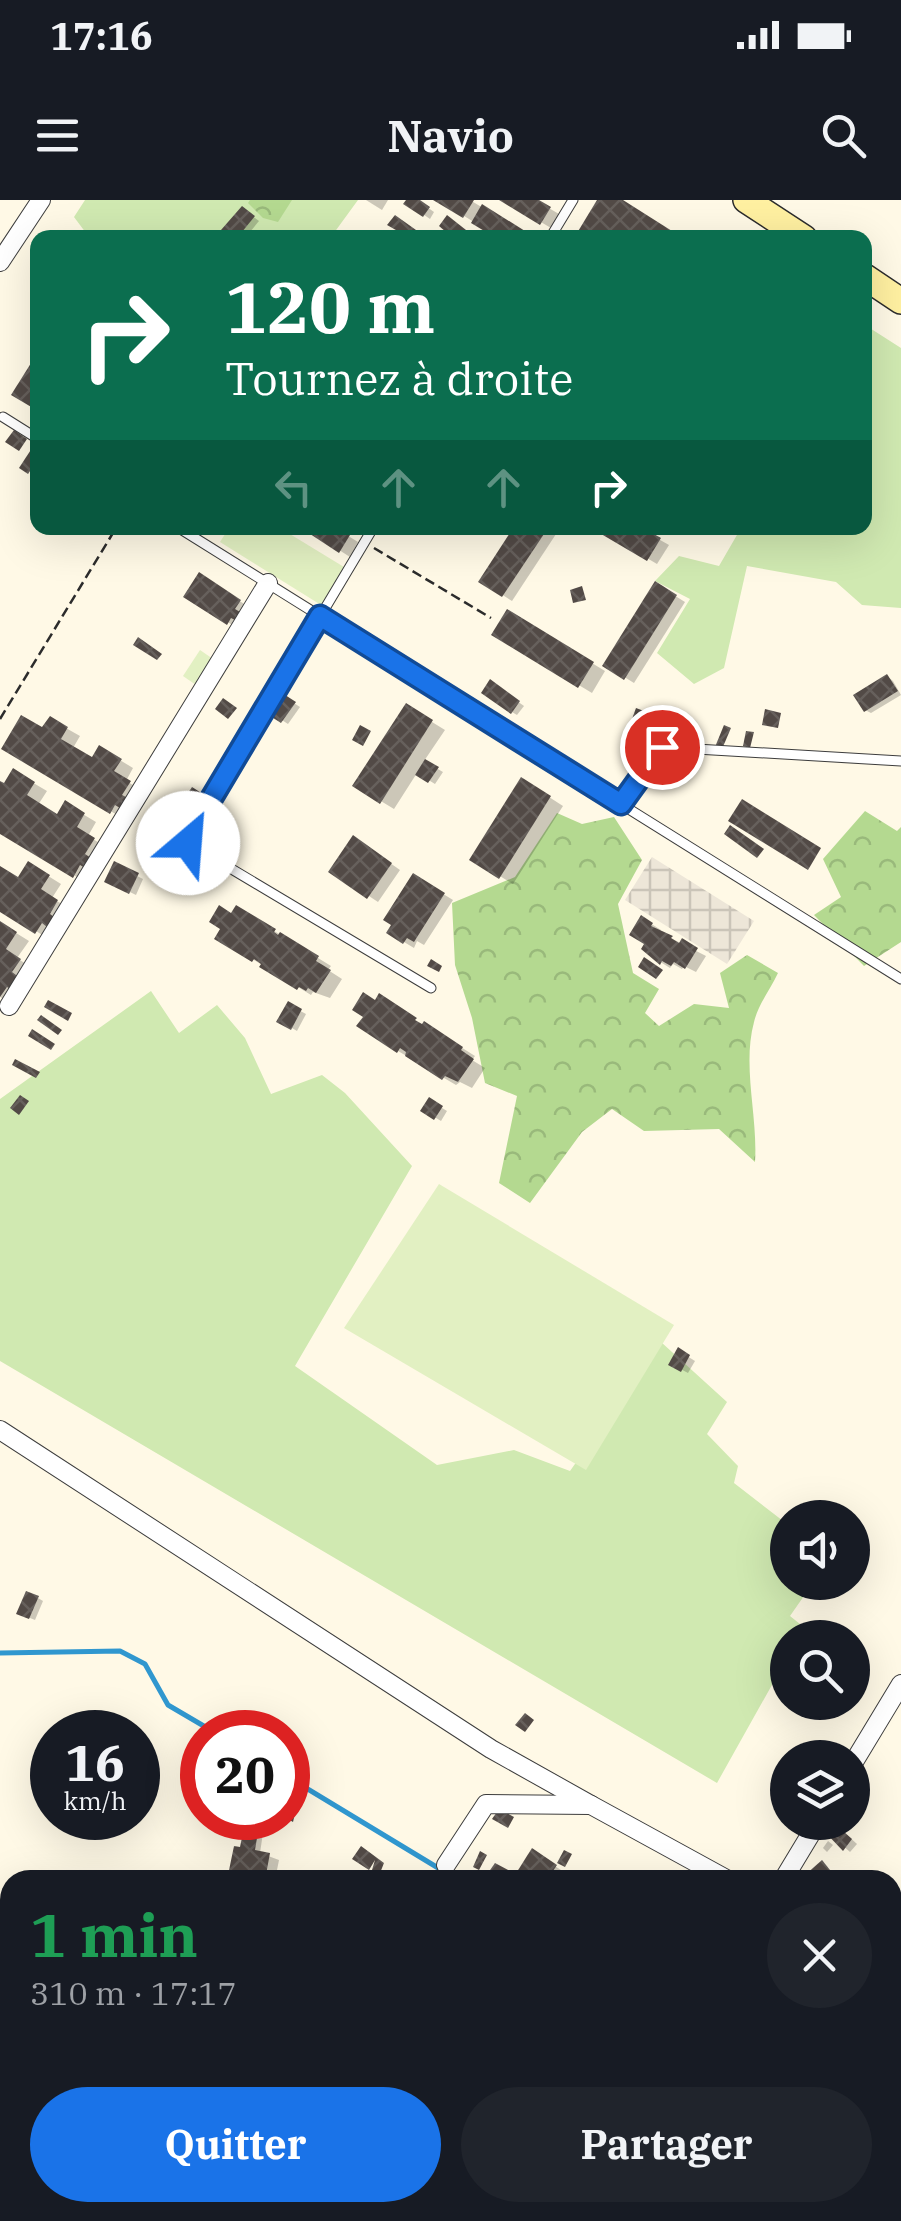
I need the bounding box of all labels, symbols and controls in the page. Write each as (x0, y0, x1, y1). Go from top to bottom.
text: 17:16 (50, 11, 153, 60)
text: Navio (387, 106, 514, 164)
icon: menu (30, 108, 85, 163)
icon: search (816, 108, 871, 163)
text: 120 m (225, 261, 435, 352)
icon: right (60, 270, 190, 400)
text: Tournez à droite (225, 349, 573, 407)
icon: left (266, 460, 321, 515)
icon: ahead (371, 460, 426, 515)
icon: ahead (476, 460, 531, 515)
icon: right (581, 460, 636, 515)
pin (620, 705, 705, 790)
icon: arrive (635, 720, 690, 775)
position arrow (136, 791, 240, 895)
map controls (770, 1500, 870, 1840)
button: sound (770, 1500, 870, 1600)
button: search (770, 1620, 870, 1720)
speed limit sign: 20 (180, 1710, 310, 1840)
text: 16 (65, 1730, 125, 1795)
button: layers (770, 1740, 870, 1840)
text: km/h (63, 1784, 127, 1817)
text: 1 min (30, 1895, 198, 1974)
button: close (767, 1903, 872, 2008)
text: 310 m · 17:17 (30, 1972, 237, 2014)
button: Quitter (30, 2087, 441, 2202)
button: Partager (461, 2087, 872, 2202)

